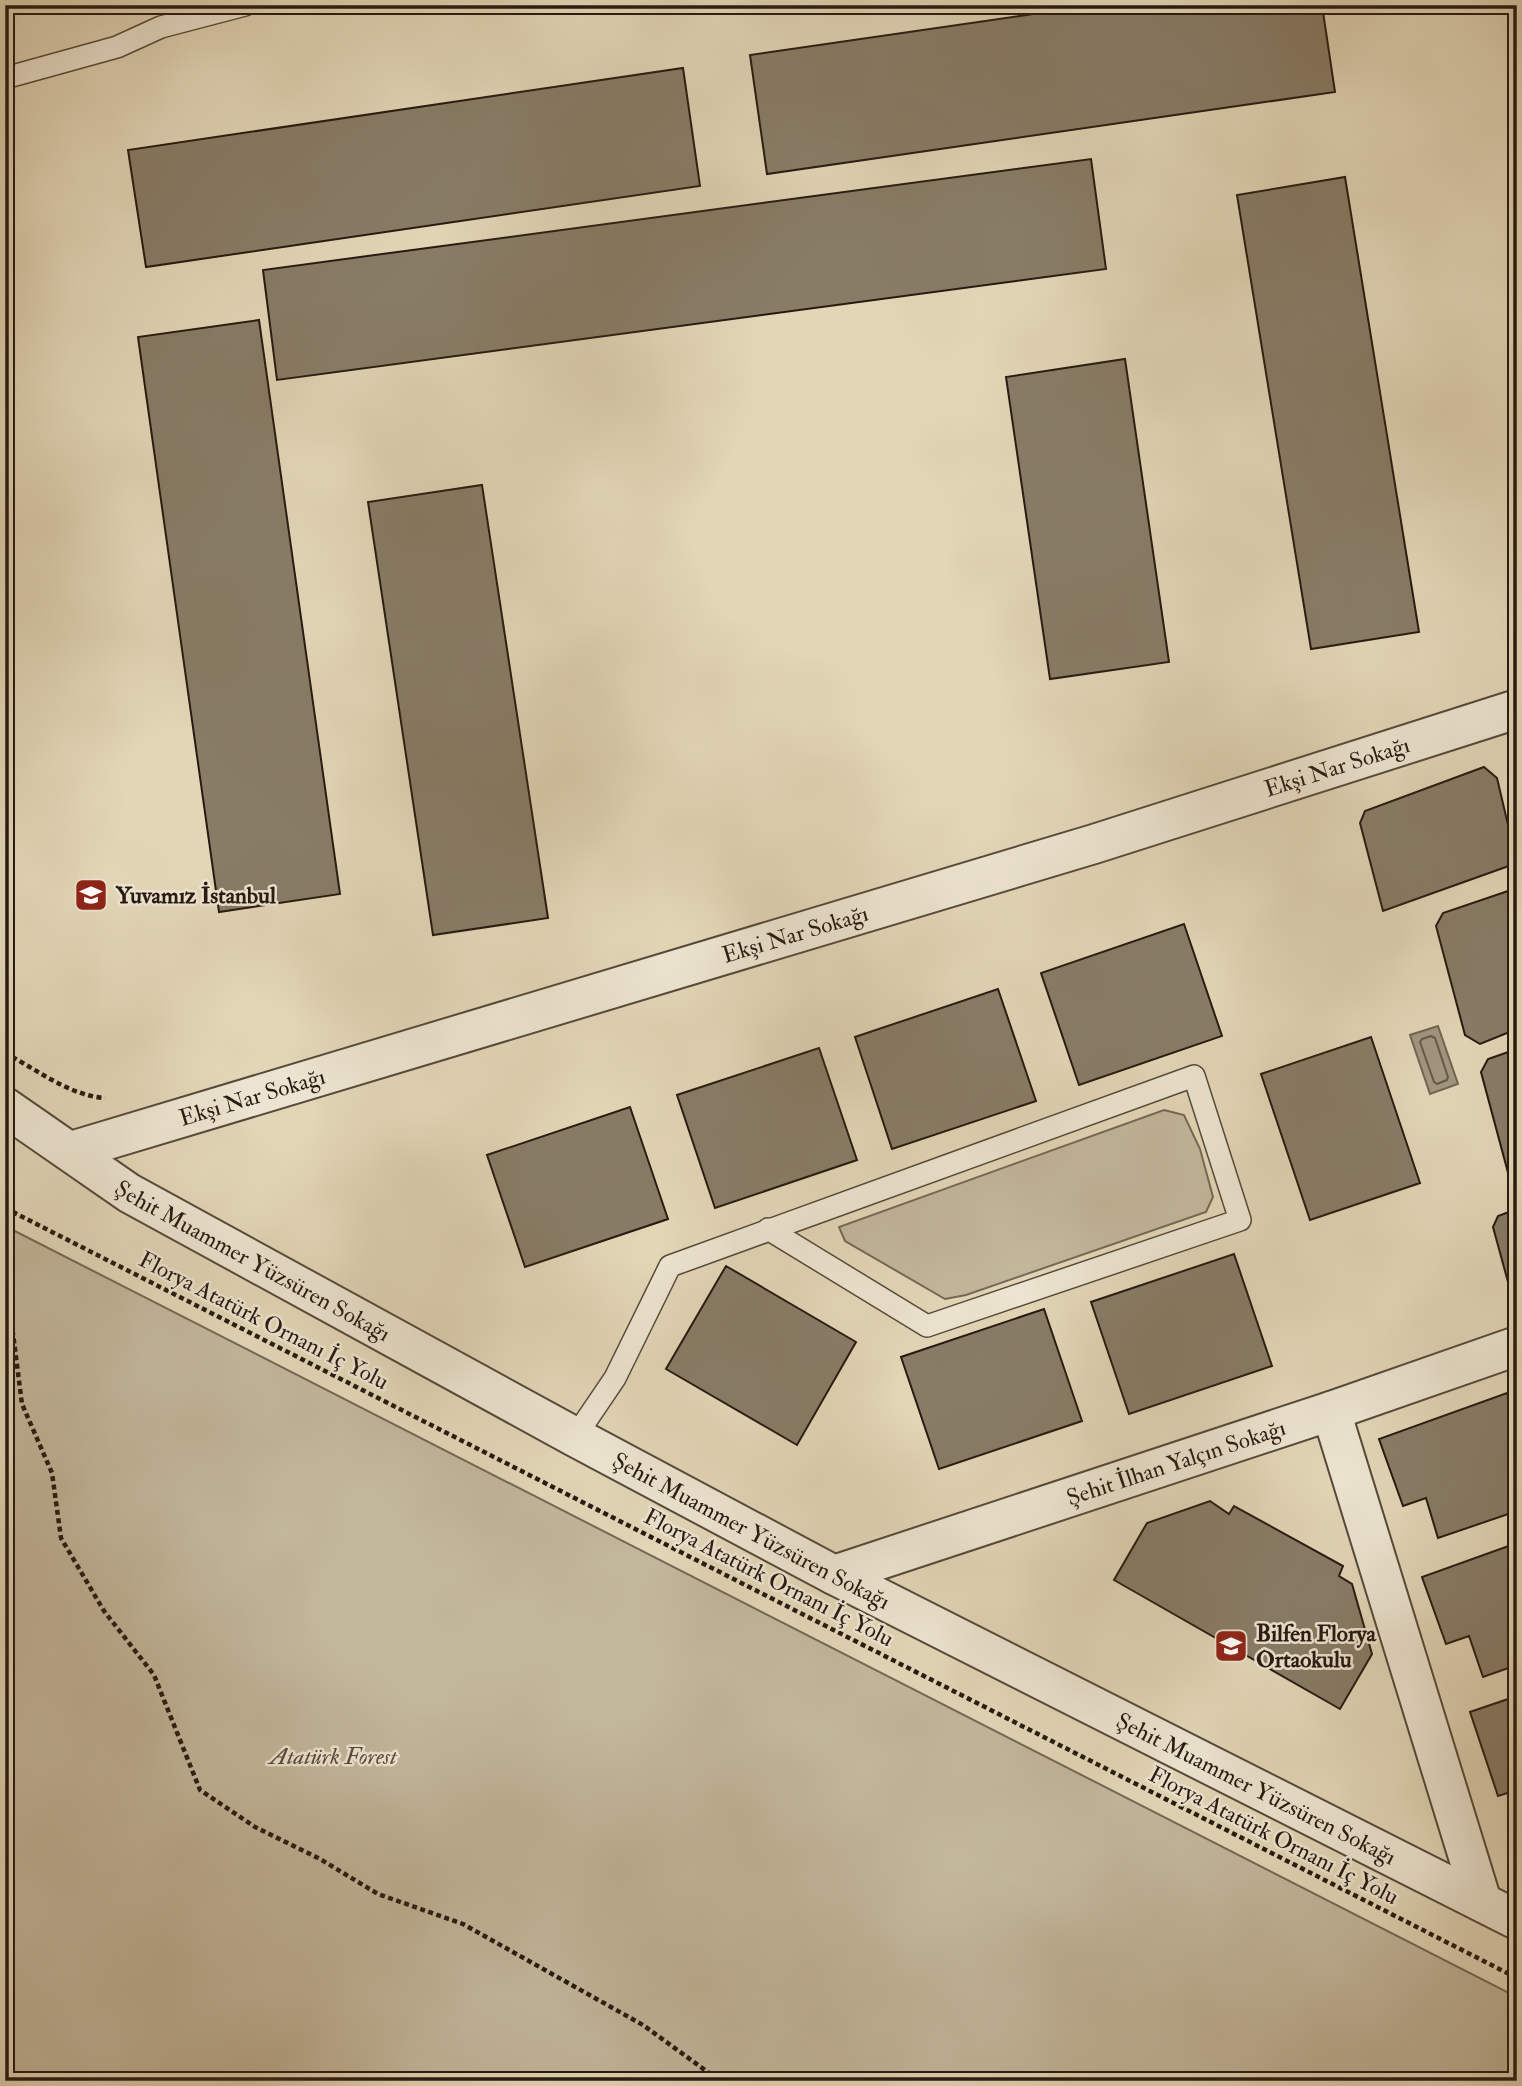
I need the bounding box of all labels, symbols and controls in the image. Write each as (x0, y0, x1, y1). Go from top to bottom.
street label: Ekşi Nar Sokağı (1261, 730, 1413, 804)
school or university icon: Yuvamız İstanbul (72, 876, 110, 914)
place label: Yuvamız İstanbul (115, 881, 277, 910)
street label: Ekşi Nar Sokağı (719, 899, 872, 970)
street label: Ekşi Nar Sokağı (176, 1062, 329, 1133)
street label: Şehit Muammer Yüzsüren Sokağı (109, 1174, 395, 1348)
street label: Florya Atatürk Ornanı İç Yolu (134, 1245, 394, 1396)
street label: Şehit İlhan Yalçın Sokağı (1063, 1413, 1289, 1512)
street label: Şehit Muammer Yüzsüren Sokağı (608, 1446, 895, 1616)
street label: Florya Atatürk Ornanı İç Yolu (639, 1502, 899, 1653)
place label: Bilfen Florya Ortaokulu (1256, 1619, 1378, 1674)
school or university icon: Bilfen Florya Ortaokulu (1212, 1627, 1250, 1665)
street label: Şehit Muammer Yüzsüren Sokağı (1111, 1706, 1401, 1872)
park label: Atatürk Forest (266, 1742, 398, 1771)
street label: Florya Atatürk Ornanı İç Yolu (1144, 1760, 1404, 1911)

